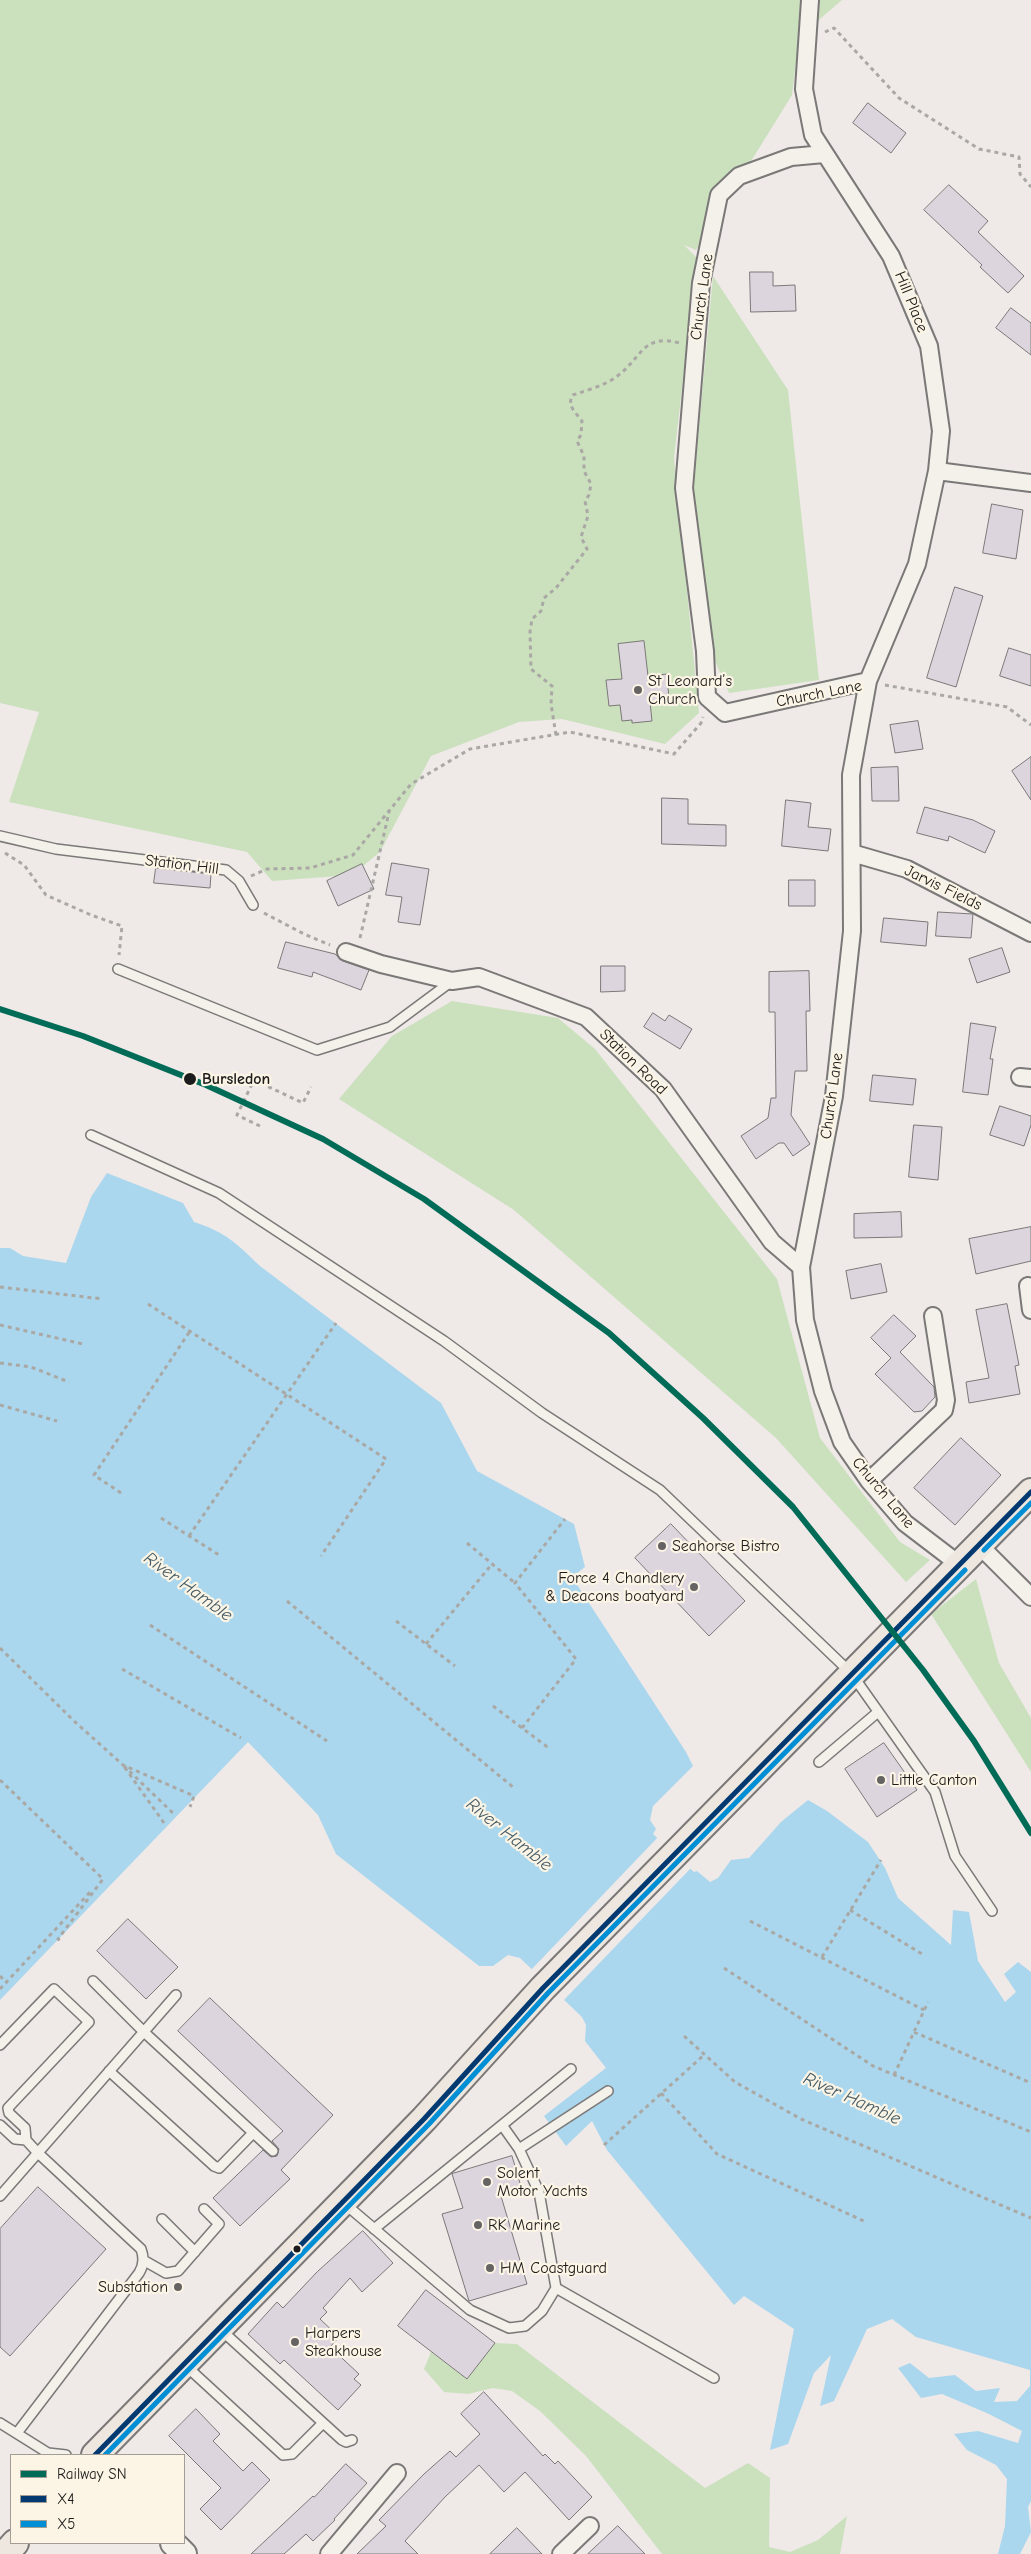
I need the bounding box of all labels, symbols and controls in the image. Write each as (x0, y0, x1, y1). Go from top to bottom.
street label: Church Lane (686, 253, 718, 341)
street label: Hill Place (890, 269, 932, 335)
place label: St Leonard’s Church (648, 671, 732, 709)
street label: Church Lane (775, 676, 863, 712)
marker: St Leonard’s Church (632, 684, 644, 696)
street label: Station Hill (144, 851, 220, 879)
street label: Jarvis Fields (901, 861, 985, 915)
street label: Station Road (595, 1025, 671, 1099)
street label: Church Lane (816, 1052, 848, 1140)
place label: Bursledon (202, 1069, 270, 1089)
marker: Bursledon (182, 1071, 198, 1087)
street label: Church Lane (848, 1454, 918, 1532)
place label: Seahorse Bistro (672, 1536, 780, 1556)
marker: Seahorse Bistro (656, 1540, 668, 1552)
water label: River Hamble (139, 1548, 237, 1626)
place label: Force 4 Chandlery & Deacons boatyard (546, 1568, 684, 1606)
marker: Force 4 Chandlery & Deacons boatyard (688, 1581, 700, 1593)
place label: Little Canton (891, 1770, 977, 1790)
marker: Little Canton (875, 1774, 887, 1786)
water label: River Hamble (462, 1794, 556, 1876)
water label: River Hamble (800, 2068, 904, 2130)
place label: Solent Motor Yachts (497, 2163, 587, 2201)
marker: Solent Motor Yachts (481, 2176, 493, 2188)
place label: RK Marine (488, 2215, 560, 2235)
marker: RK Marine (472, 2219, 484, 2231)
unlabelled marker (292, 2244, 302, 2254)
place label: HM Coastguard (500, 2258, 607, 2278)
marker: HM Coastguard (484, 2262, 496, 2274)
place label: Substation (98, 2277, 168, 2297)
marker: Substation (172, 2281, 184, 2293)
place label: Harpers Steakhouse (305, 2323, 382, 2361)
marker: Harpers Steakhouse (289, 2336, 301, 2348)
legend (10, 2454, 185, 2544)
text: Railway SN (57, 2465, 127, 2483)
text: X4 (57, 2490, 75, 2508)
text: X5 (57, 2515, 75, 2533)

